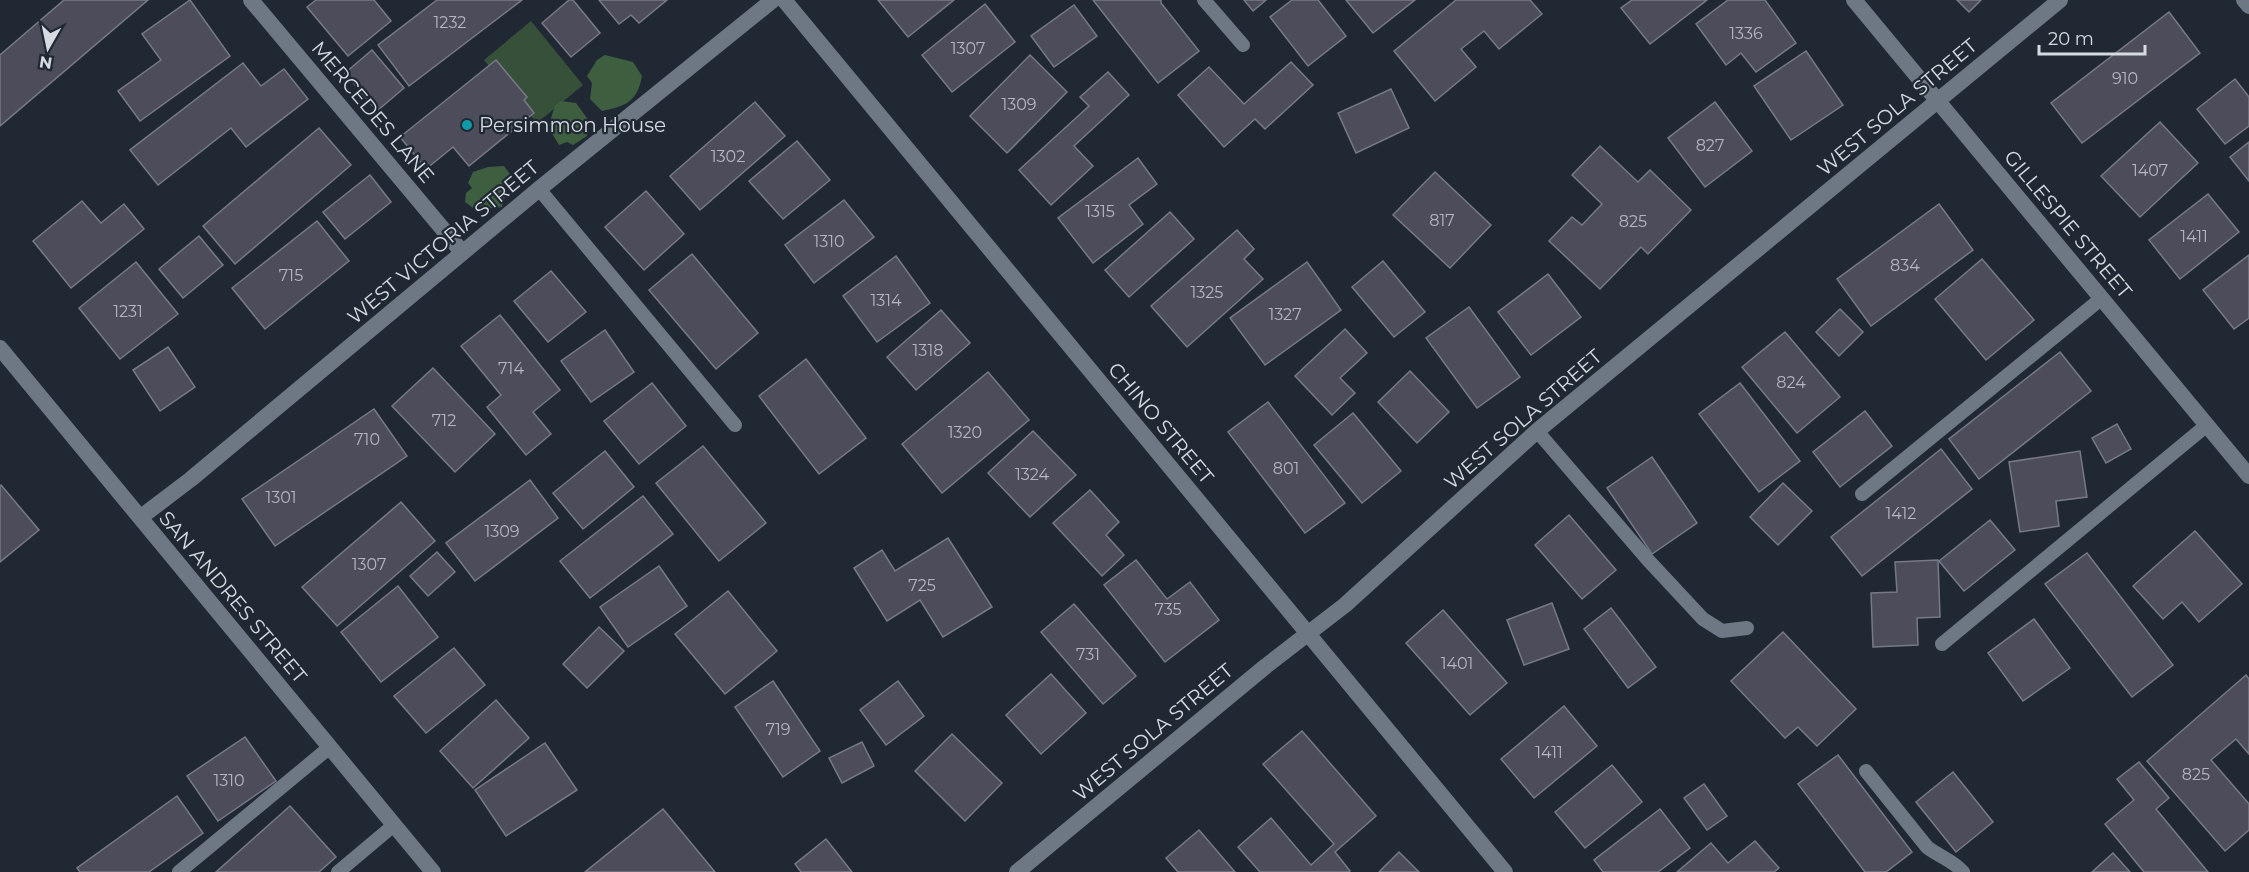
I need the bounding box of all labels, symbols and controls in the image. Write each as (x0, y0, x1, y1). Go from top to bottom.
house number: 1232 (434, 13, 466, 32)
north arrow (18, 18, 78, 78)
scale bar (2039, 18, 2146, 56)
house number: 1336 (1729, 24, 1763, 43)
text: 20 m (2048, 28, 2094, 50)
street label: WEST SOLA STREET (1812, 33, 1982, 181)
street label: MERCEDES LANE (307, 36, 439, 188)
house number: 1307 (951, 39, 985, 58)
text: N (38, 52, 54, 73)
house number: 910 (2112, 69, 2138, 88)
house number: 1309 (1001, 95, 1037, 114)
place label: Persimmon House (479, 113, 666, 137)
marker: Persimmon House (460, 118, 474, 132)
house number: 827 (1696, 136, 1724, 155)
street label: GILLESPIE STREET (1999, 145, 2137, 303)
house number: 1302 (711, 147, 745, 166)
street label: WEST VICTORIA STREET (343, 155, 544, 329)
house number: 1407 (2132, 161, 2168, 180)
house number: 1315 (1085, 202, 1115, 221)
house number: 817 (1429, 211, 1455, 230)
house number: 825 (1619, 212, 1647, 231)
house number: 1411 (2180, 227, 2208, 246)
house number: 1310 (813, 232, 845, 251)
house number: 834 (1890, 256, 1920, 275)
house number: 715 (279, 266, 303, 285)
house number: 1325 (1191, 283, 1223, 302)
house number: 1314 (870, 291, 902, 310)
house number: 1231 (113, 302, 143, 321)
house number: 1327 (1268, 305, 1302, 324)
house number: 1318 (913, 341, 943, 360)
street label: WEST SOLA STREET (1439, 344, 1607, 494)
street label: CHINO STREET (1103, 357, 1219, 489)
house number: 714 (498, 359, 524, 378)
house number: 824 (1776, 373, 1806, 392)
house number: 712 (432, 411, 456, 430)
house number: 1320 (948, 423, 982, 442)
house number: 710 (354, 430, 380, 449)
house number: 801 (1273, 459, 1299, 478)
house number: 1324 (1015, 465, 1049, 484)
house number: 1301 (265, 488, 297, 507)
house number: 1412 (1886, 504, 1916, 523)
street label: SAN ANDRES STREET (154, 506, 312, 688)
house number: 1309 (484, 522, 520, 541)
house number: 1307 (352, 555, 386, 574)
house number: 725 (908, 576, 936, 595)
house number: 735 (1154, 600, 1182, 619)
house number: 731 (1076, 645, 1100, 664)
house number: 1401 (1441, 654, 1473, 673)
street label: WEST SOLA STREET (1068, 658, 1238, 806)
house number: 719 (765, 720, 791, 739)
house number: 1411 (1535, 743, 1563, 762)
house number: 825 (2182, 765, 2210, 784)
house number: 1310 (213, 771, 245, 790)

